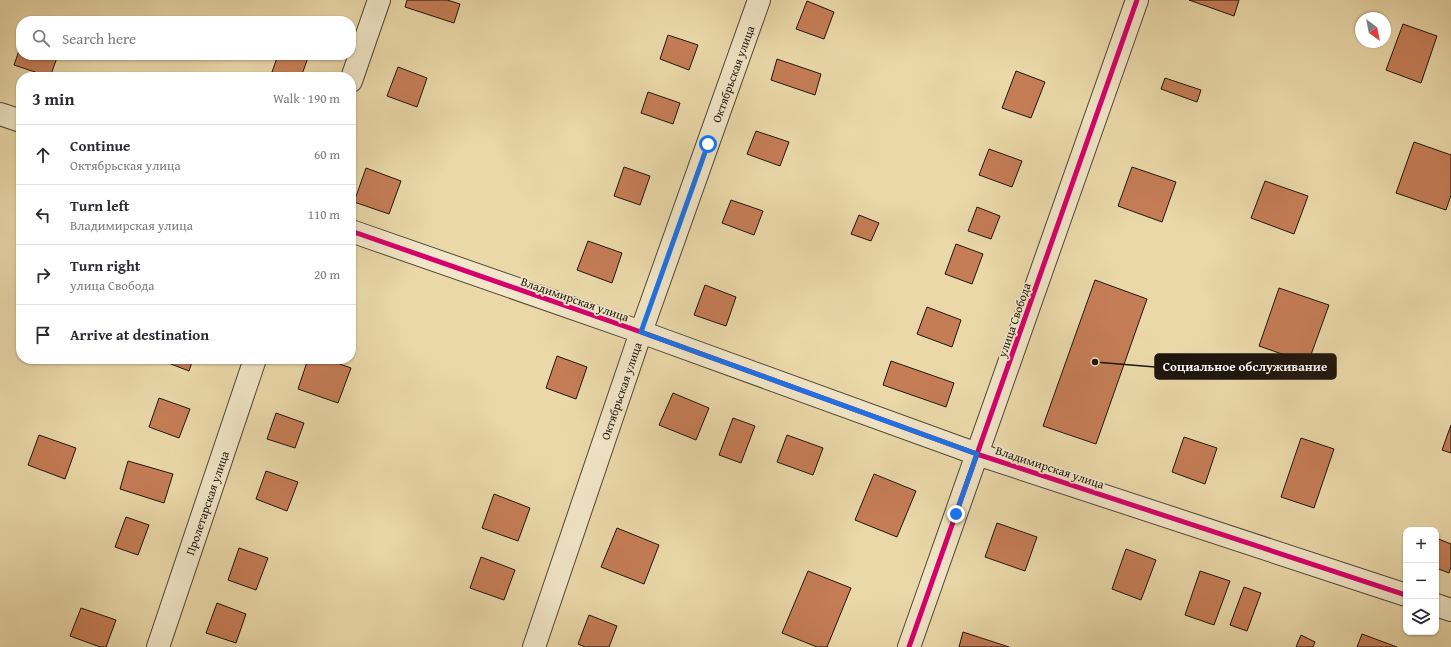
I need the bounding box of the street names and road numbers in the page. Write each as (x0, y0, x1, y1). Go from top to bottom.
street label: Октябрьская улица (708, 23, 759, 125)
street label: Владимирская улица (519, 273, 632, 326)
street label: улица Свобода (993, 280, 1035, 361)
street label: Октябрьская улица (596, 340, 646, 442)
street label: Владимирская улица (993, 441, 1107, 493)
street label: Пролетарская улица (181, 448, 233, 557)

